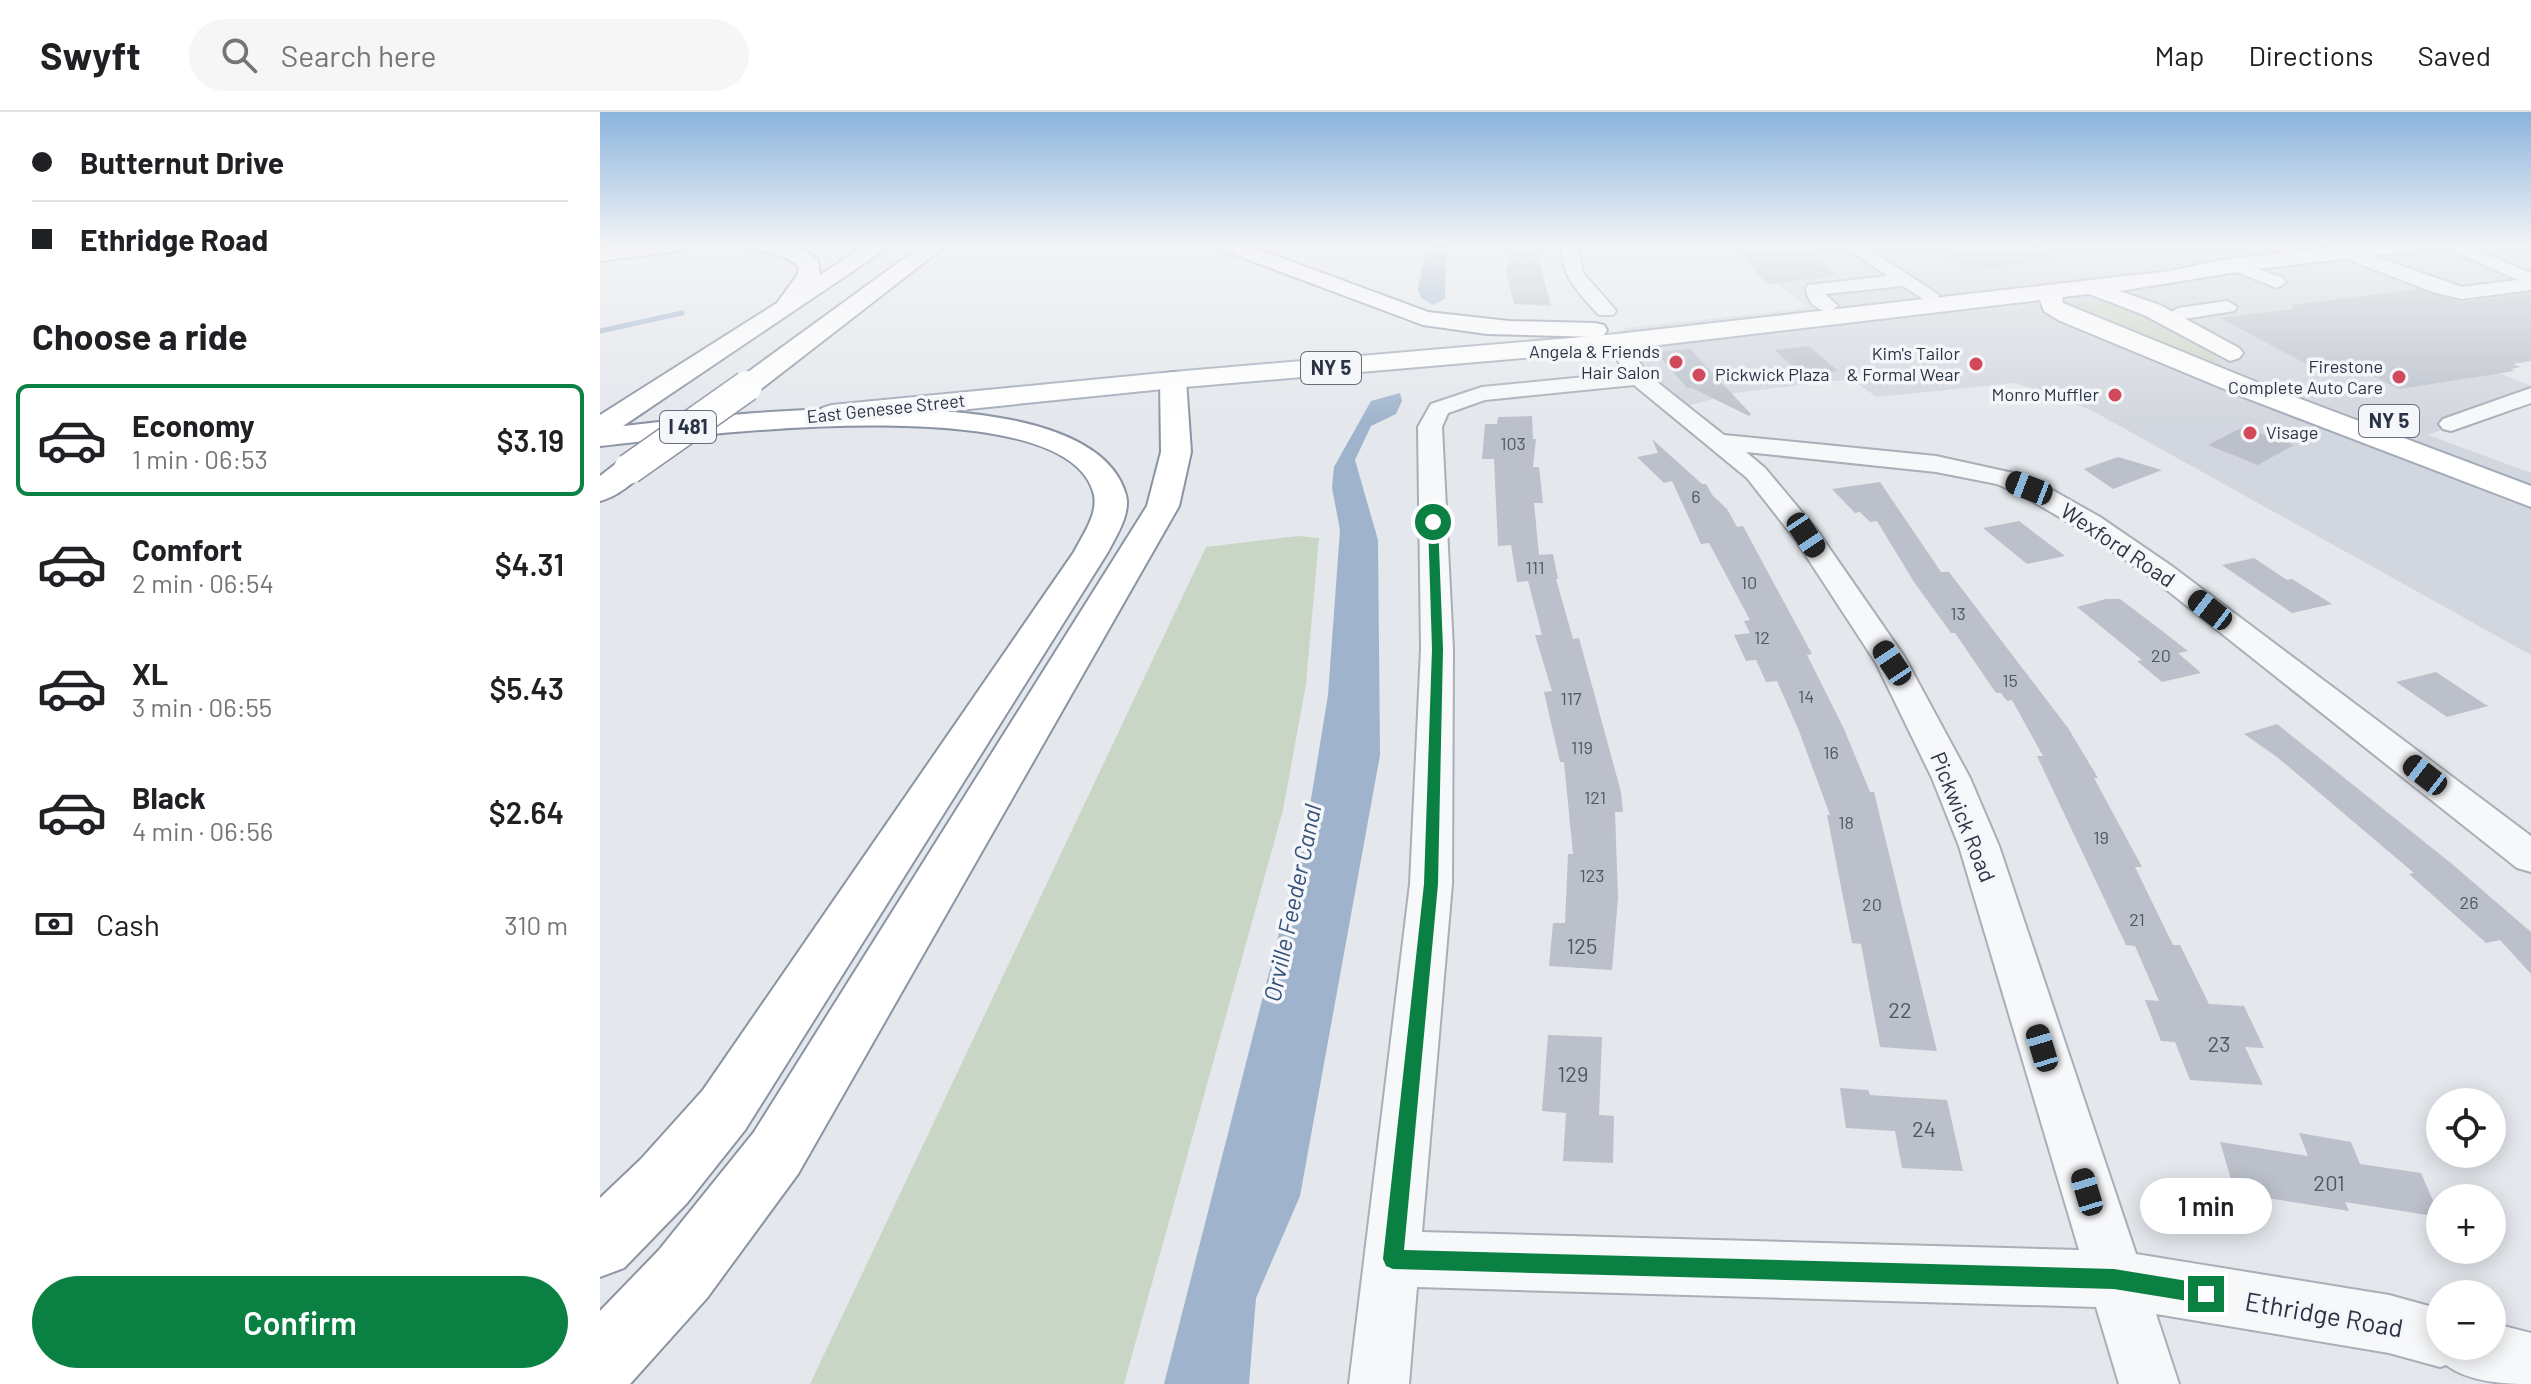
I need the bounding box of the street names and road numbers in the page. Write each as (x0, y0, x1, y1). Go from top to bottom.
road number: NY 5 (1301, 352, 1361, 384)
street label: East Genesee Street (806, 389, 966, 427)
road number: NY 5 (2359, 405, 2419, 437)
road number: I 481 (660, 411, 716, 443)
street label: Wexford Road (2057, 497, 2180, 592)
street label: Pickwick Road (1926, 748, 2002, 886)
street label: Ethridge Road (2243, 1284, 2406, 1343)

